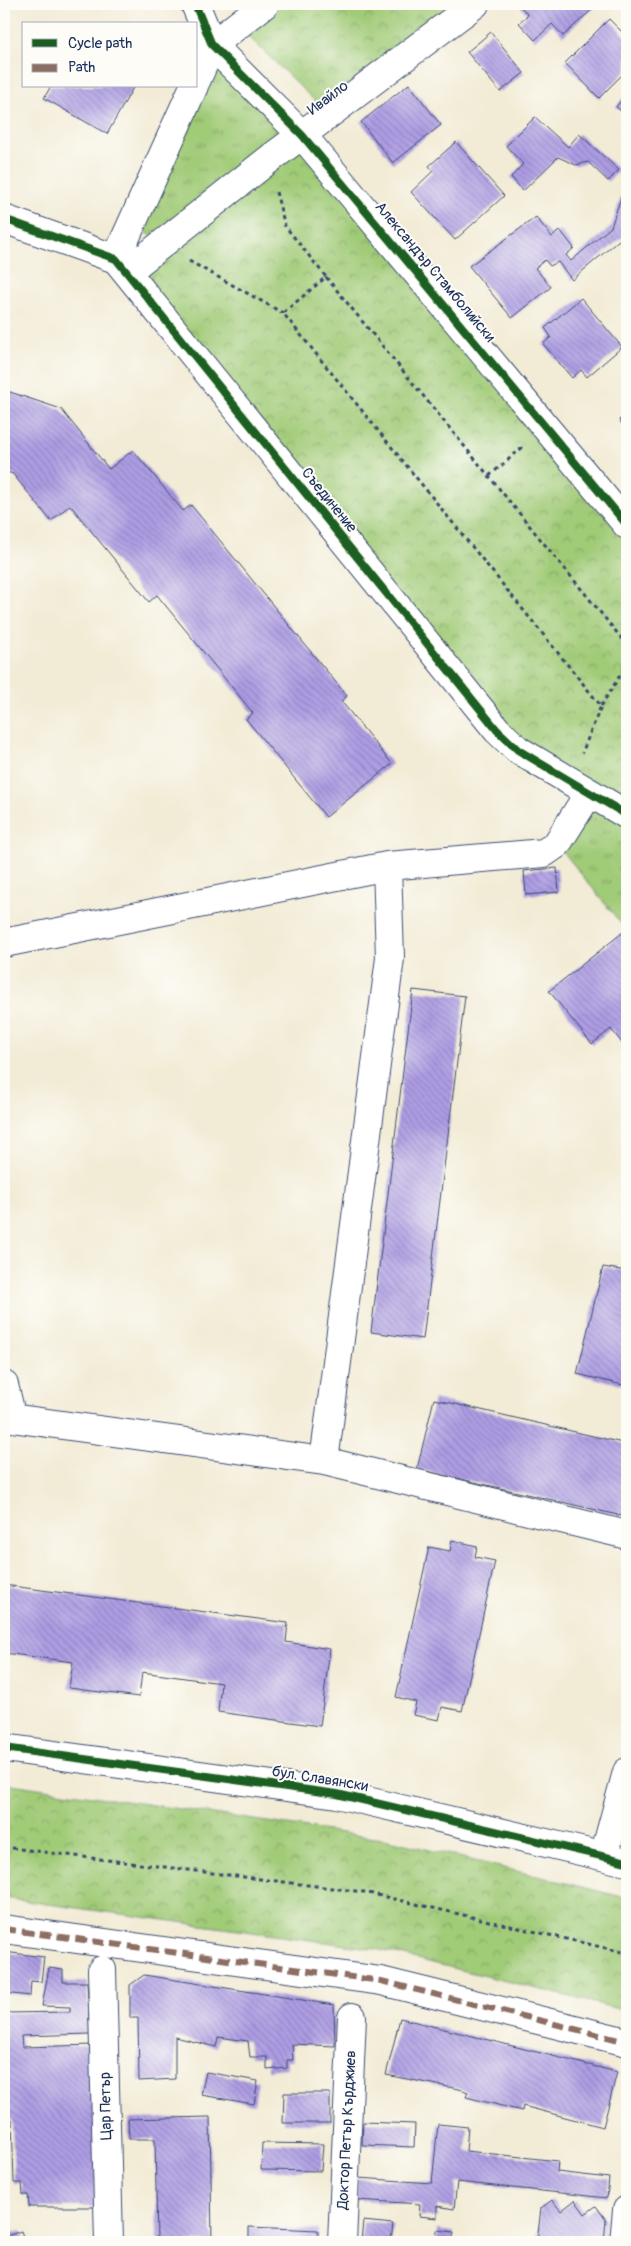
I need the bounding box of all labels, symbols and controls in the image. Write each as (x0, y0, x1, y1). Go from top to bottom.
legend (22, 22, 198, 88)
text: Cycle path (68, 34, 132, 53)
text: Path (68, 58, 95, 77)
street label: Ивайло (304, 76, 352, 120)
street label: Александър Стамболийски (371, 198, 500, 346)
street label: Съединение (297, 464, 361, 537)
street label: бул. Славянски (270, 1762, 370, 1796)
street label: Доктор Петър Кърджиев (333, 2050, 361, 2211)
street label: Цар Петър (96, 2072, 116, 2140)

